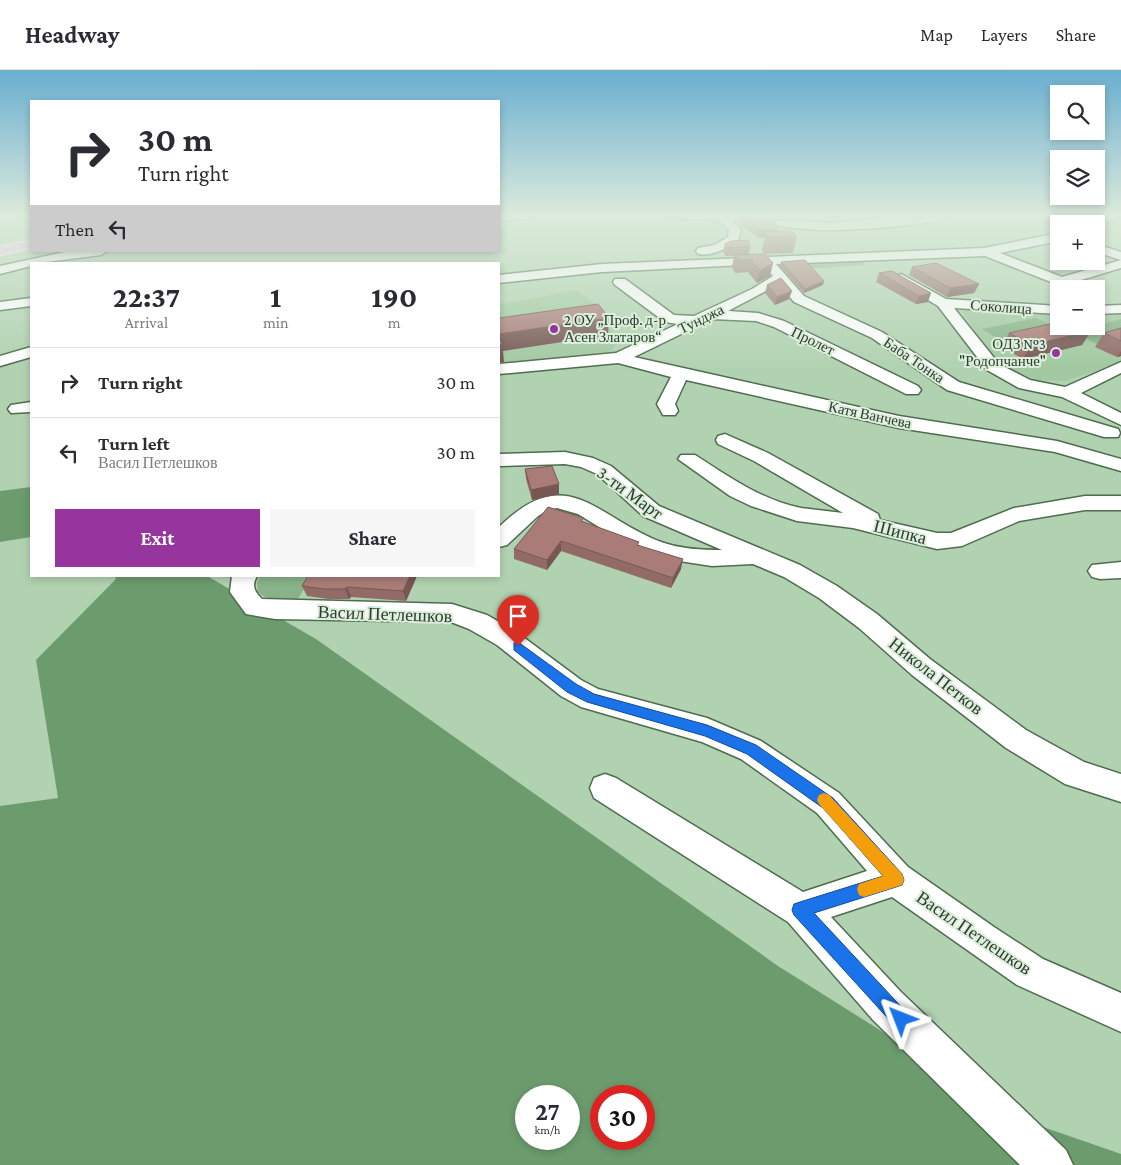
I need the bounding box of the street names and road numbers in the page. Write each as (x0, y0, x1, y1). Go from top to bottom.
street label: Соколица (970, 297, 1033, 317)
street label: Тунджа (676, 301, 727, 337)
street label: Пролет (789, 324, 838, 359)
street label: Баба Тонка (881, 334, 948, 386)
street label: Катя Ванчева (827, 398, 913, 432)
street label: 3-ти Март (593, 462, 667, 524)
street label: Шипка (871, 516, 929, 548)
street label: Васил Петлешков (317, 602, 453, 626)
street label: Никола Петков (885, 633, 987, 719)
street label: Васил Петлешков (913, 887, 1035, 979)

